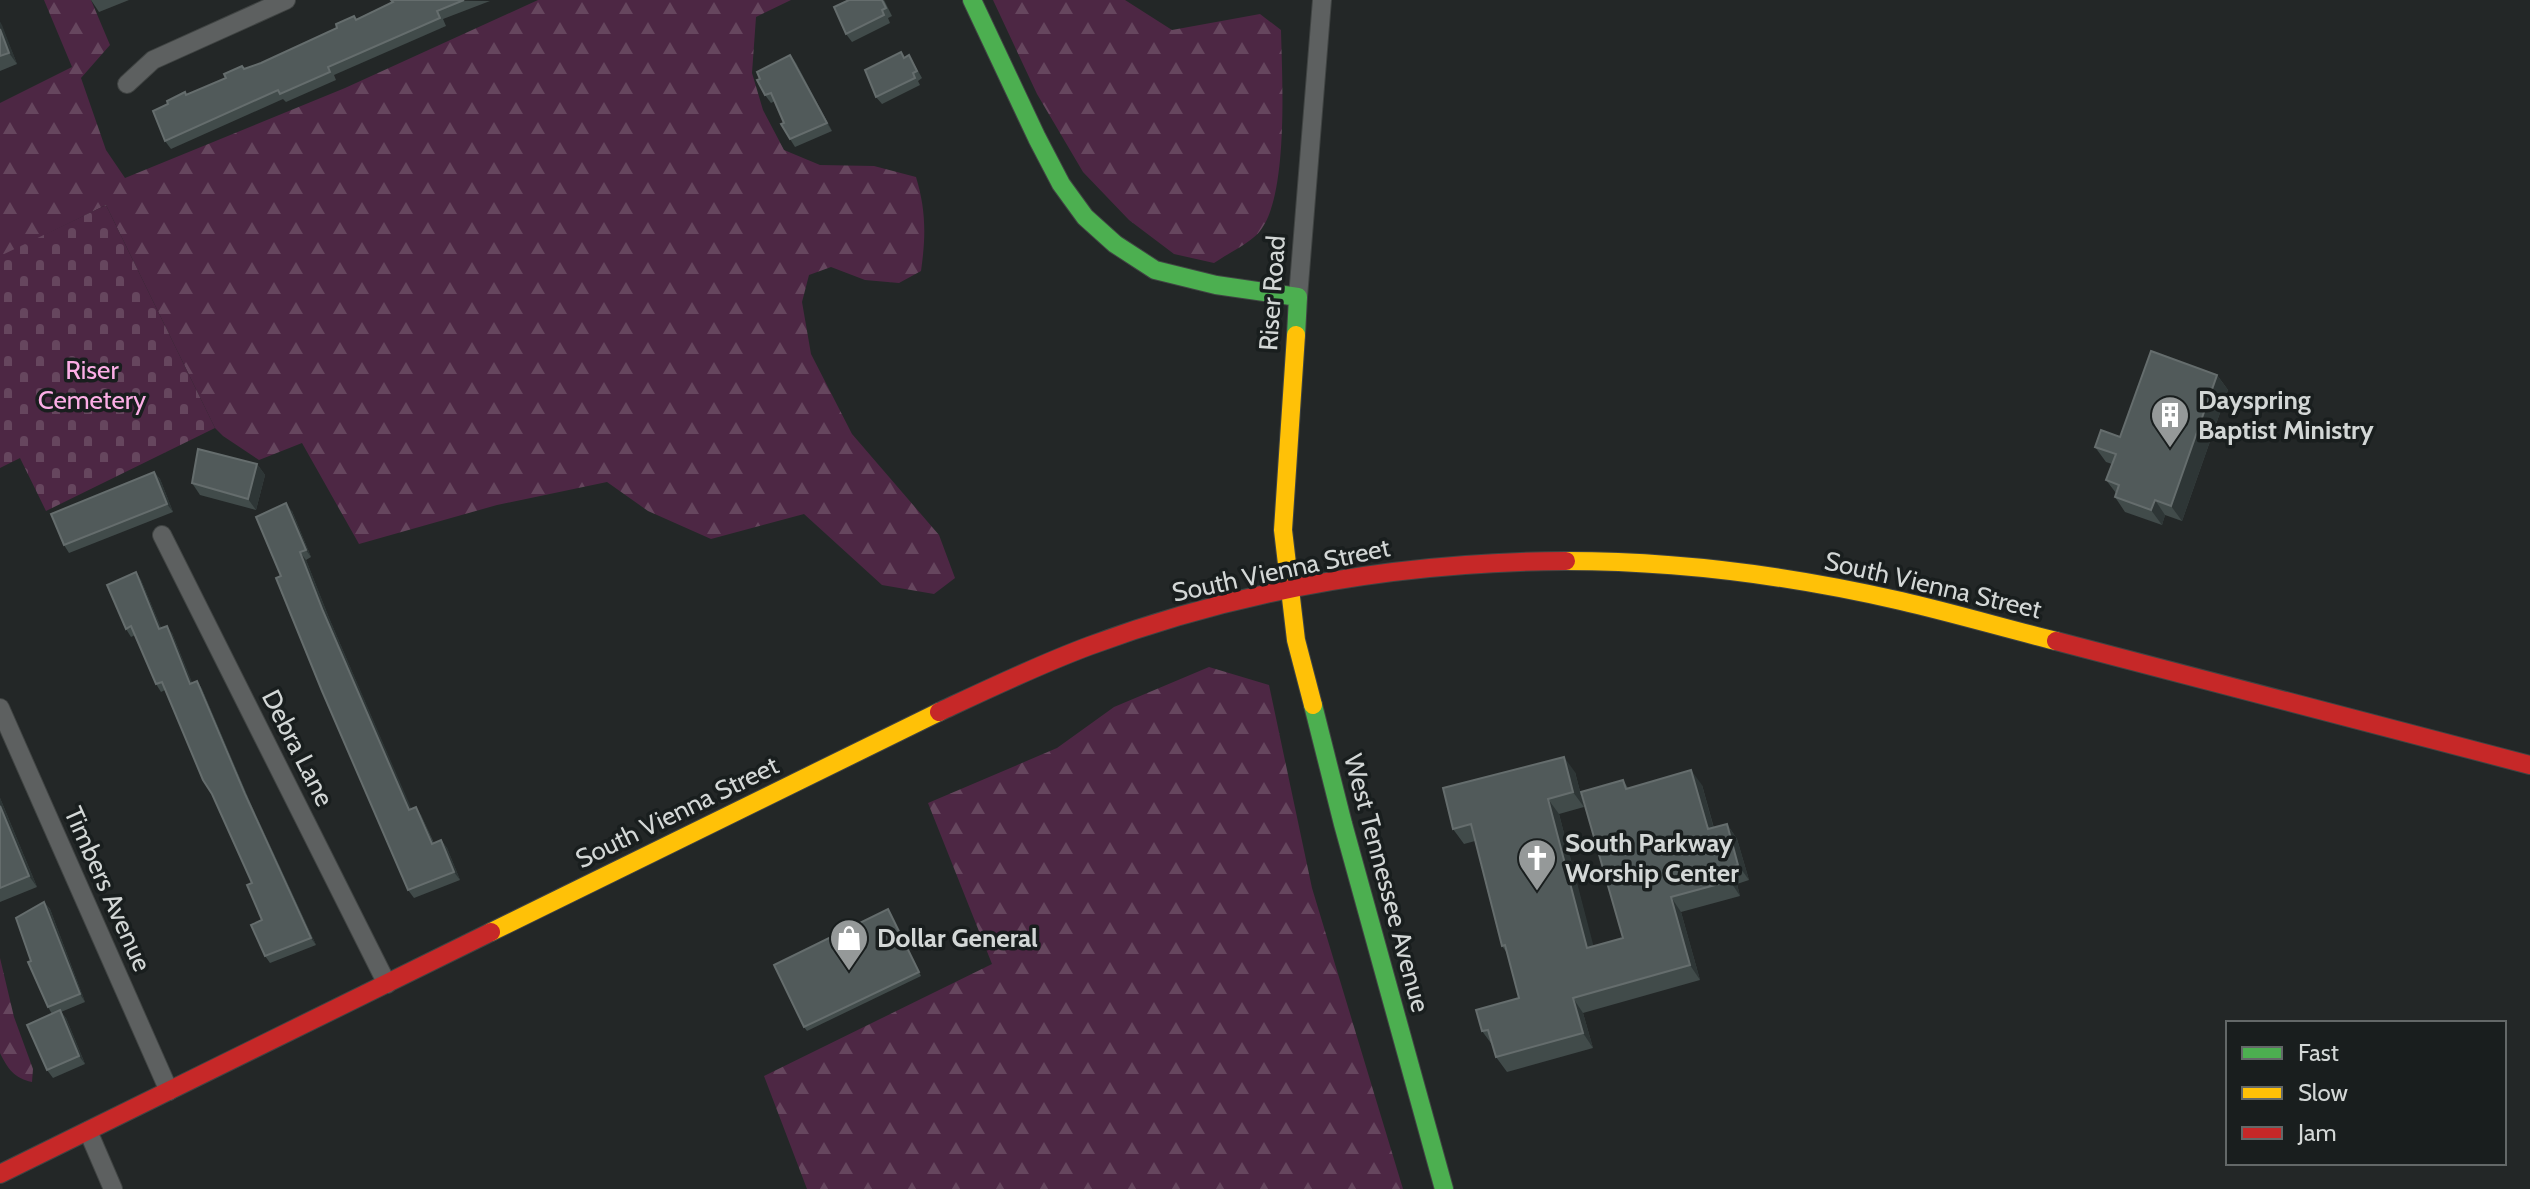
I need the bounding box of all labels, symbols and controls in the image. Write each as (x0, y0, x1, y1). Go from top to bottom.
street label: Riser Road (1252, 234, 1292, 352)
park label: Riser Cemetery (38, 354, 146, 416)
place label: Dayspring Baptist Ministry (2198, 384, 2374, 446)
building icon: Dayspring Baptist Ministry (2149, 394, 2191, 449)
street label: South Vienna Street (1169, 531, 1393, 609)
street label: South Vienna Street (1821, 544, 2045, 626)
street label: Debra Lane (255, 685, 341, 811)
street label: South Vienna Street (570, 749, 784, 875)
street label: West Tennessee Avenue (1337, 750, 1437, 1016)
street label: Timbers Avenue (57, 802, 159, 976)
place label: South Parkway Worship Center (1565, 827, 1739, 889)
church icon: South Parkway Worship Center (1516, 837, 1558, 892)
shop icon: Dollar General (828, 917, 870, 972)
place label: Dollar General (877, 922, 1038, 954)
legend (2226, 1021, 2506, 1165)
text: Fast (2298, 1038, 2339, 1067)
text: Slow (2298, 1078, 2348, 1107)
text: Jam (2297, 1118, 2336, 1147)

